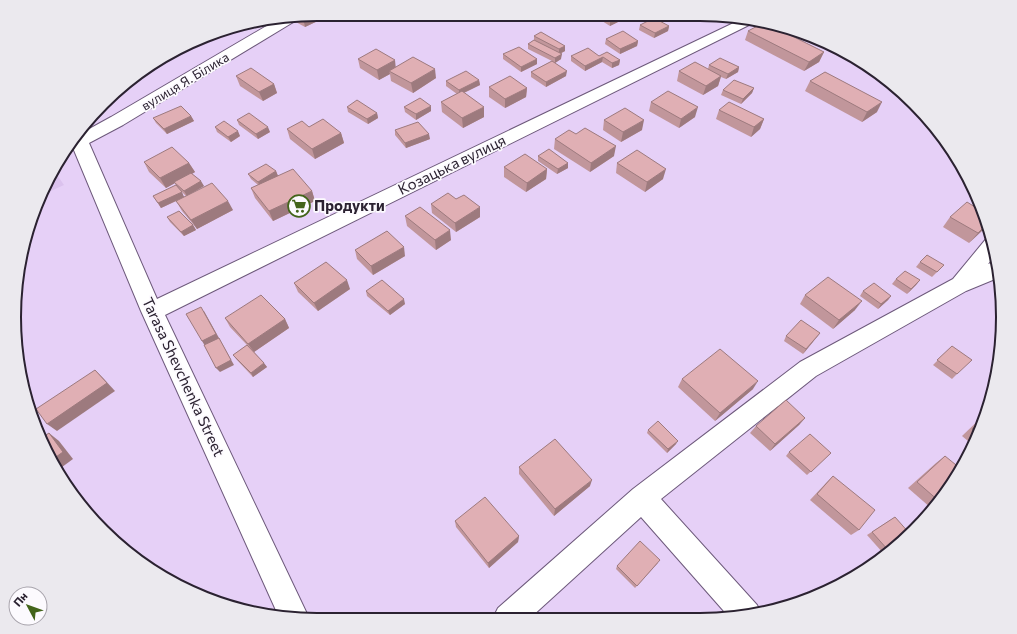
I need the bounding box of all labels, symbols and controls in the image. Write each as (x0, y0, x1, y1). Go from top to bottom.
street label: вулиця Я. Білика (138, 49, 232, 113)
street label: Козацька вулиця (395, 130, 508, 198)
supermarket icon: Продукти (286, 193, 312, 219)
place label: Продукти (314, 196, 385, 214)
street label: Tarasa Shevchenka Street (139, 294, 229, 459)
north arrow (8, 586, 48, 626)
text: Пн (10, 589, 30, 609)

